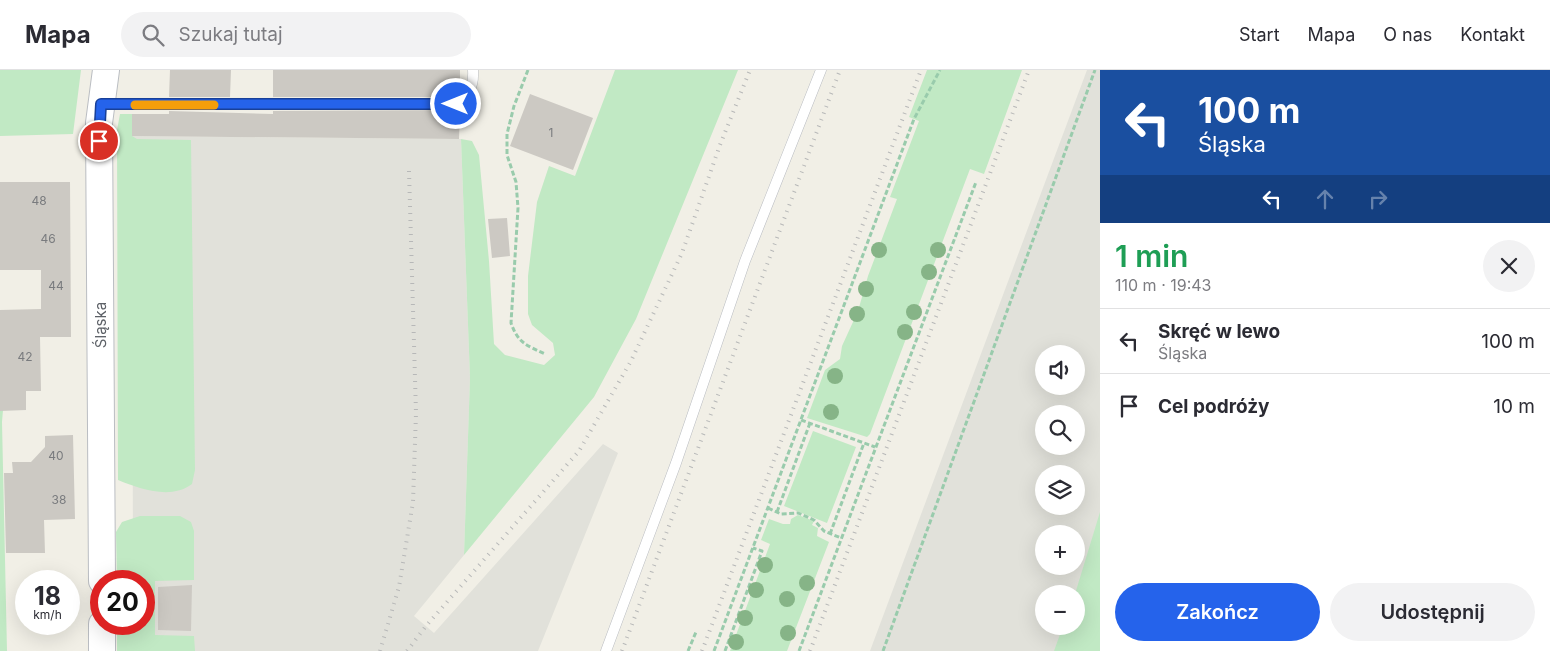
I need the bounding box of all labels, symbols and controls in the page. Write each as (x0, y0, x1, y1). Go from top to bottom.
search box (121, 12, 471, 57)
text: Mapa (25, 20, 91, 49)
icon: search (139, 21, 167, 49)
text: Szukaj tutaj (179, 23, 283, 46)
text: Start (1239, 24, 1280, 45)
text: Mapa (1308, 24, 1355, 45)
text: O nas (1383, 24, 1432, 45)
text: Kontakt (1460, 24, 1525, 45)
position arrow (429, 77, 481, 129)
text: 100 m (1198, 89, 1301, 131)
icon: left (1115, 90, 1180, 155)
pin (78, 120, 120, 162)
house number: 1 (549, 125, 553, 140)
icon: arrive (85, 127, 113, 155)
text: Śląska (1198, 131, 1266, 157)
icon: left (1258, 185, 1286, 213)
icon: ahead (1311, 185, 1339, 213)
icon: right (1364, 185, 1392, 213)
house number: 48 (31, 193, 47, 208)
house number: 46 (40, 231, 56, 246)
text: 1 min (1115, 238, 1188, 274)
button: close (1483, 240, 1535, 292)
text: 110 m · 19:43 (1115, 275, 1212, 295)
house number: 44 (48, 278, 64, 293)
street label: Śląska (91, 302, 110, 348)
text: Skręć w lewo (1158, 320, 1280, 343)
icon: left (1115, 327, 1143, 355)
text: 100 m (1481, 330, 1535, 353)
text: Śląska (1158, 343, 1207, 363)
map controls (1035, 345, 1085, 635)
button: sound (1035, 345, 1085, 395)
house number: 42 (17, 349, 33, 364)
icon: arrive (1115, 392, 1143, 420)
text: Cel podróży (1158, 395, 1270, 418)
text: 10 m (1493, 395, 1535, 418)
button: search (1035, 405, 1085, 455)
house number: 40 (48, 448, 64, 463)
button: layers (1035, 465, 1085, 515)
house number: 38 (52, 492, 66, 507)
button: + (1035, 525, 1085, 575)
speed limit sign: 20 (90, 570, 155, 635)
text: 18 (34, 581, 61, 611)
button: Zakończ (1115, 583, 1320, 641)
button: Udostępnij (1330, 583, 1535, 641)
button: − (1035, 585, 1085, 635)
text: km/h (33, 607, 62, 622)

